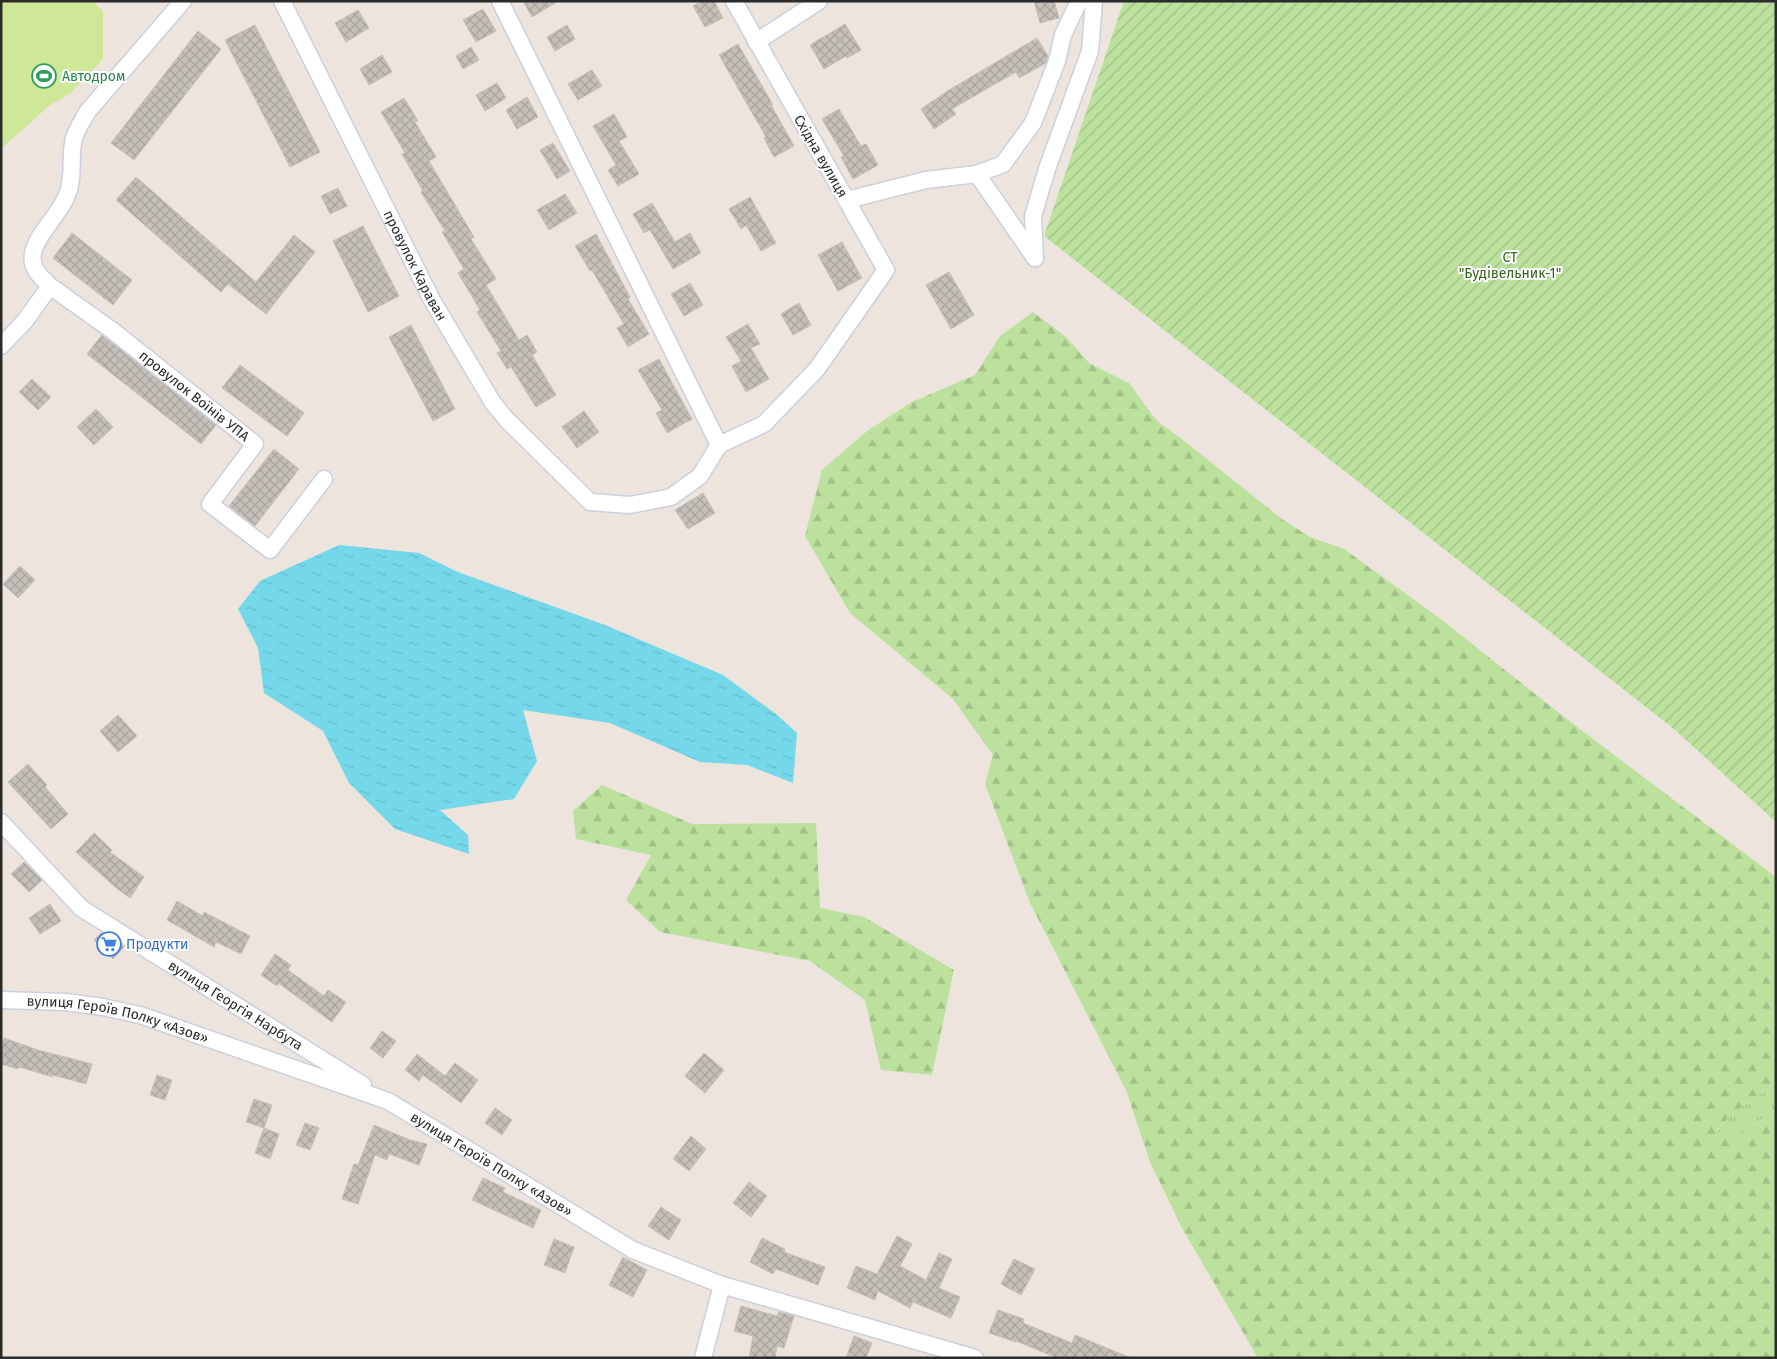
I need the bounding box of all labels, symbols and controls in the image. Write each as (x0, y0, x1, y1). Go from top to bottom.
sports icon: Автодром (31, 63, 57, 89)
place label: Автодром (62, 68, 125, 85)
street label: Східна вулиця (790, 112, 851, 201)
street label: провулок Караван (379, 208, 450, 324)
park label: СТ "Будівельник-1" (1459, 249, 1561, 282)
street label: провулок Воїнів УПА (135, 347, 253, 445)
supermarket icon: Продукти (96, 931, 122, 957)
place label: Продукти (126, 936, 188, 953)
street label: вулиця Георгія Нарбута (165, 957, 306, 1054)
street label: вулиця Героїв Полку «Азов» (26, 993, 211, 1047)
street label: вулиця Героїв Полку «Азов» (407, 1109, 576, 1220)

